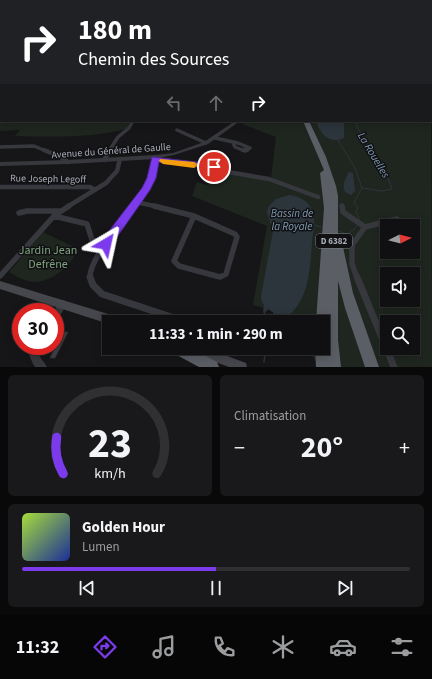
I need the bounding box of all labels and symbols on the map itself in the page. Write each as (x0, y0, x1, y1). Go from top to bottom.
water label: La Rouelles (354, 130, 393, 181)
street label: Avenue du Général de Gaulle (51, 140, 171, 162)
pin (197, 150, 231, 184)
street label: Rue Joseph Legoff (10, 171, 87, 187)
water label: Bassin de la Royale (271, 206, 313, 234)
north arrow (380, 219, 420, 259)
position arrow (85, 223, 127, 265)
road number: D 6382 (316, 234, 352, 248)
park label: Jardin Jean Defrêne (19, 242, 77, 273)
speed limit sign: 30 (12, 303, 64, 355)

